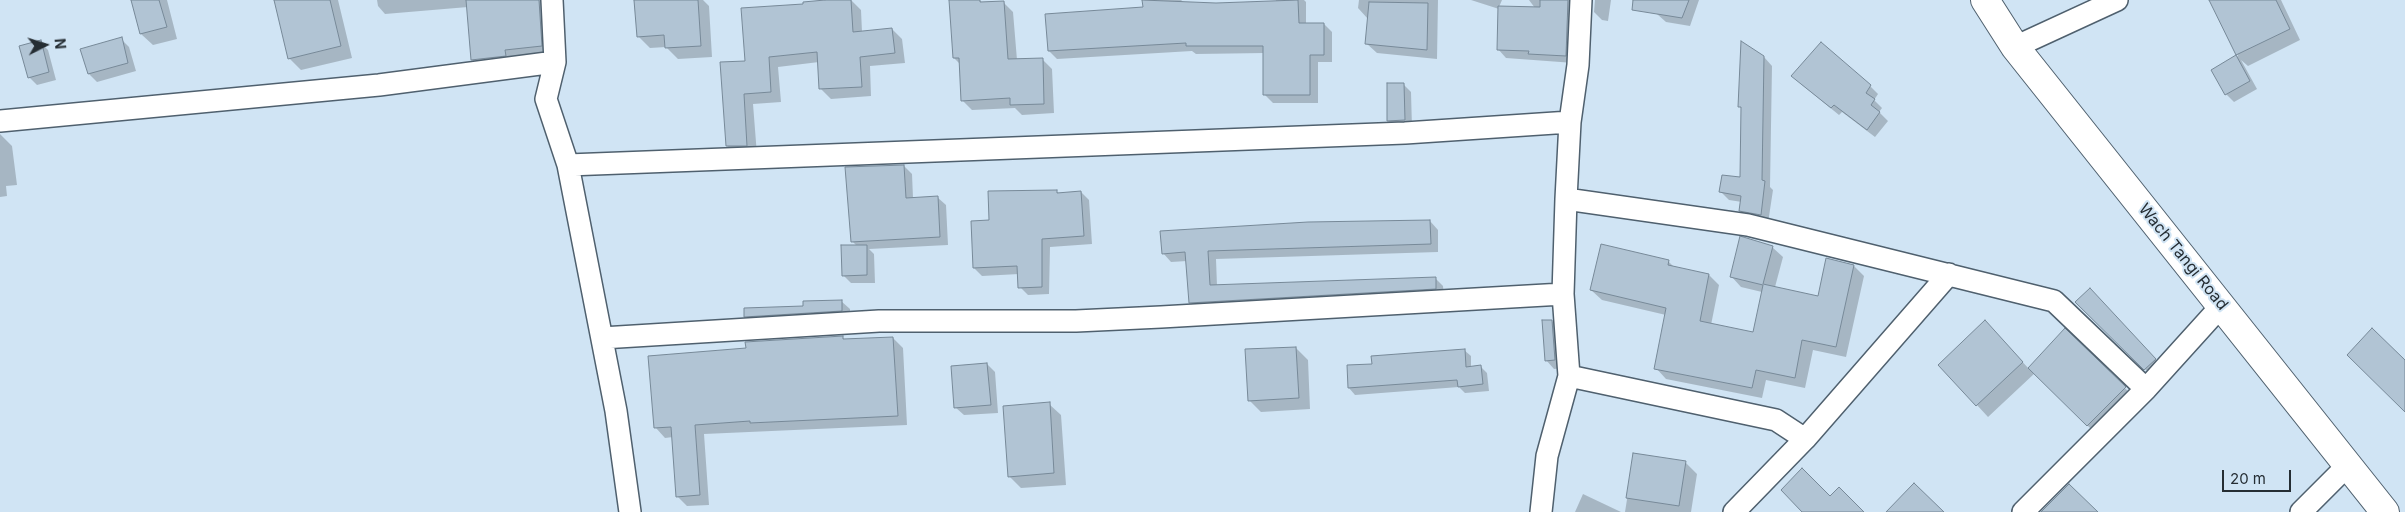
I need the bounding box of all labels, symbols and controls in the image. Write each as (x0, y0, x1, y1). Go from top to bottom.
north arrow (20, 20, 70, 70)
text: N (52, 38, 69, 50)
street label: Wach Tangi Road (2134, 200, 2232, 314)
scale bar (2225, 460, 2294, 492)
text: 20 m (2230, 469, 2266, 488)

